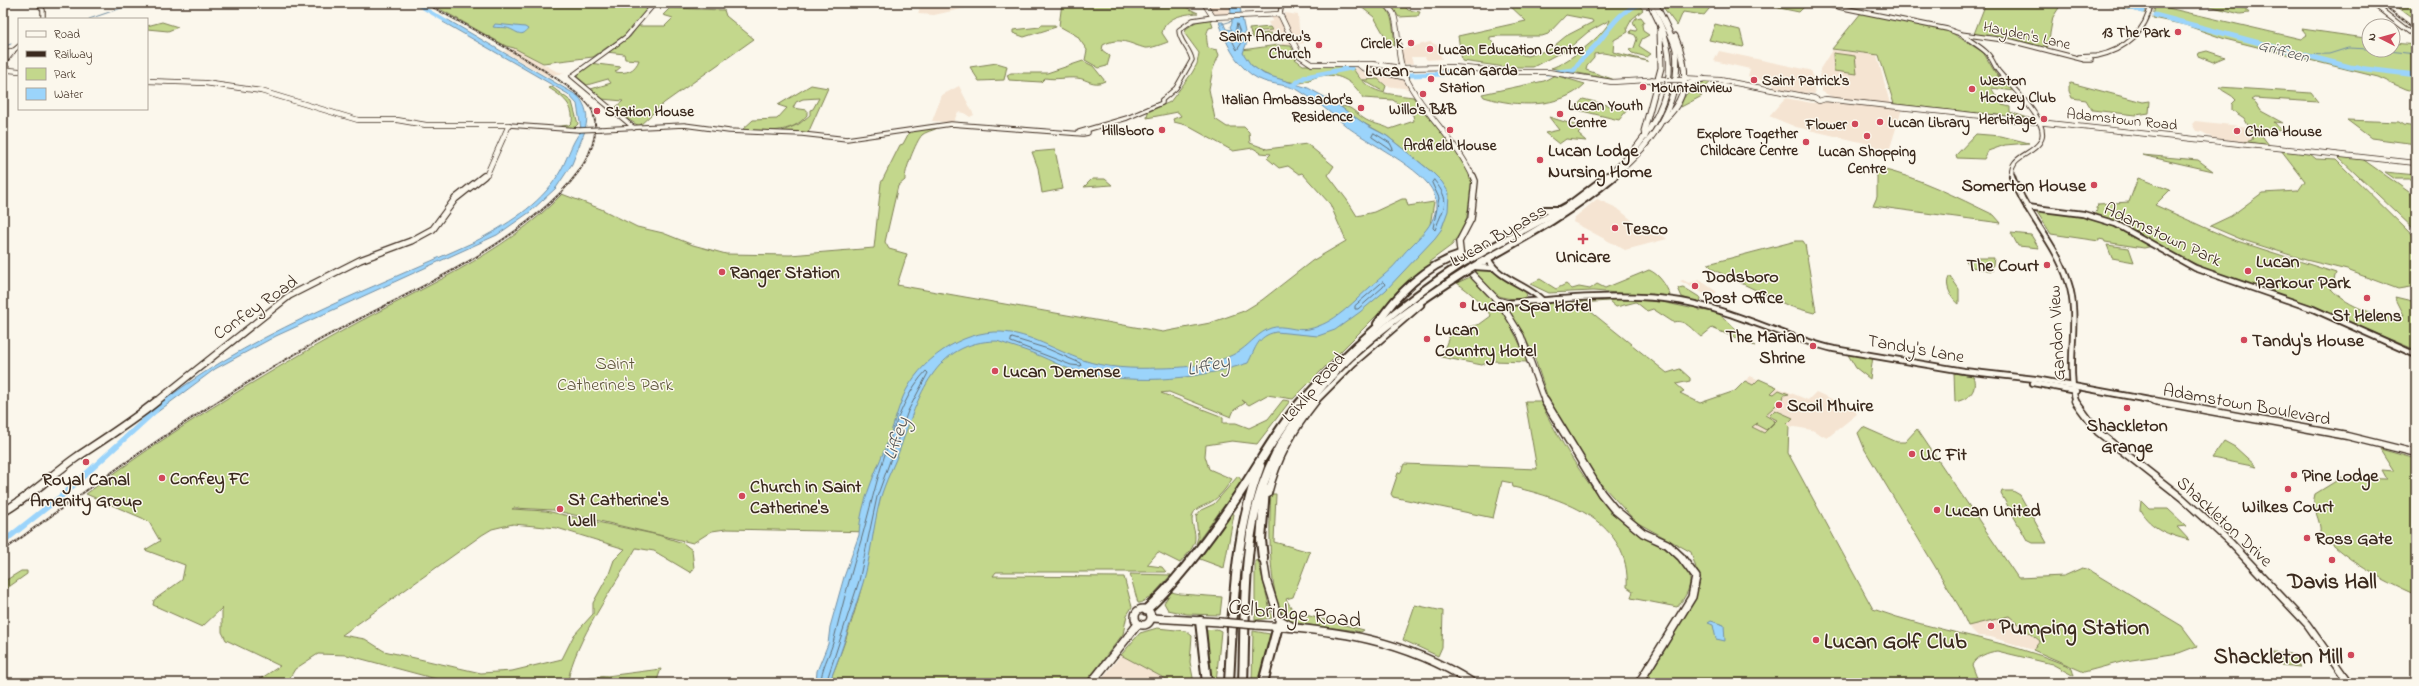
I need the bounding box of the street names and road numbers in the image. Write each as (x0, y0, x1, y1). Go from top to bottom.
street label: Hayden's Lane (1981, 16, 2073, 57)
street label: Adamstown Road (2065, 103, 2179, 137)
street label: Adamstown Park (2099, 197, 2225, 275)
street label: Lucan Bypass (1446, 198, 1552, 275)
street label: Confey Road (208, 270, 304, 347)
street label: Gandon View (2043, 284, 2073, 381)
street label: Tandy's Lane (1865, 329, 1967, 371)
street label: Leixlip Road (1277, 347, 1352, 429)
street label: Adamstown Boulevard (2161, 378, 2333, 434)
street label: Shackleton Drive (2170, 471, 2278, 575)
street label: Celbridge Road (1227, 592, 1363, 639)

